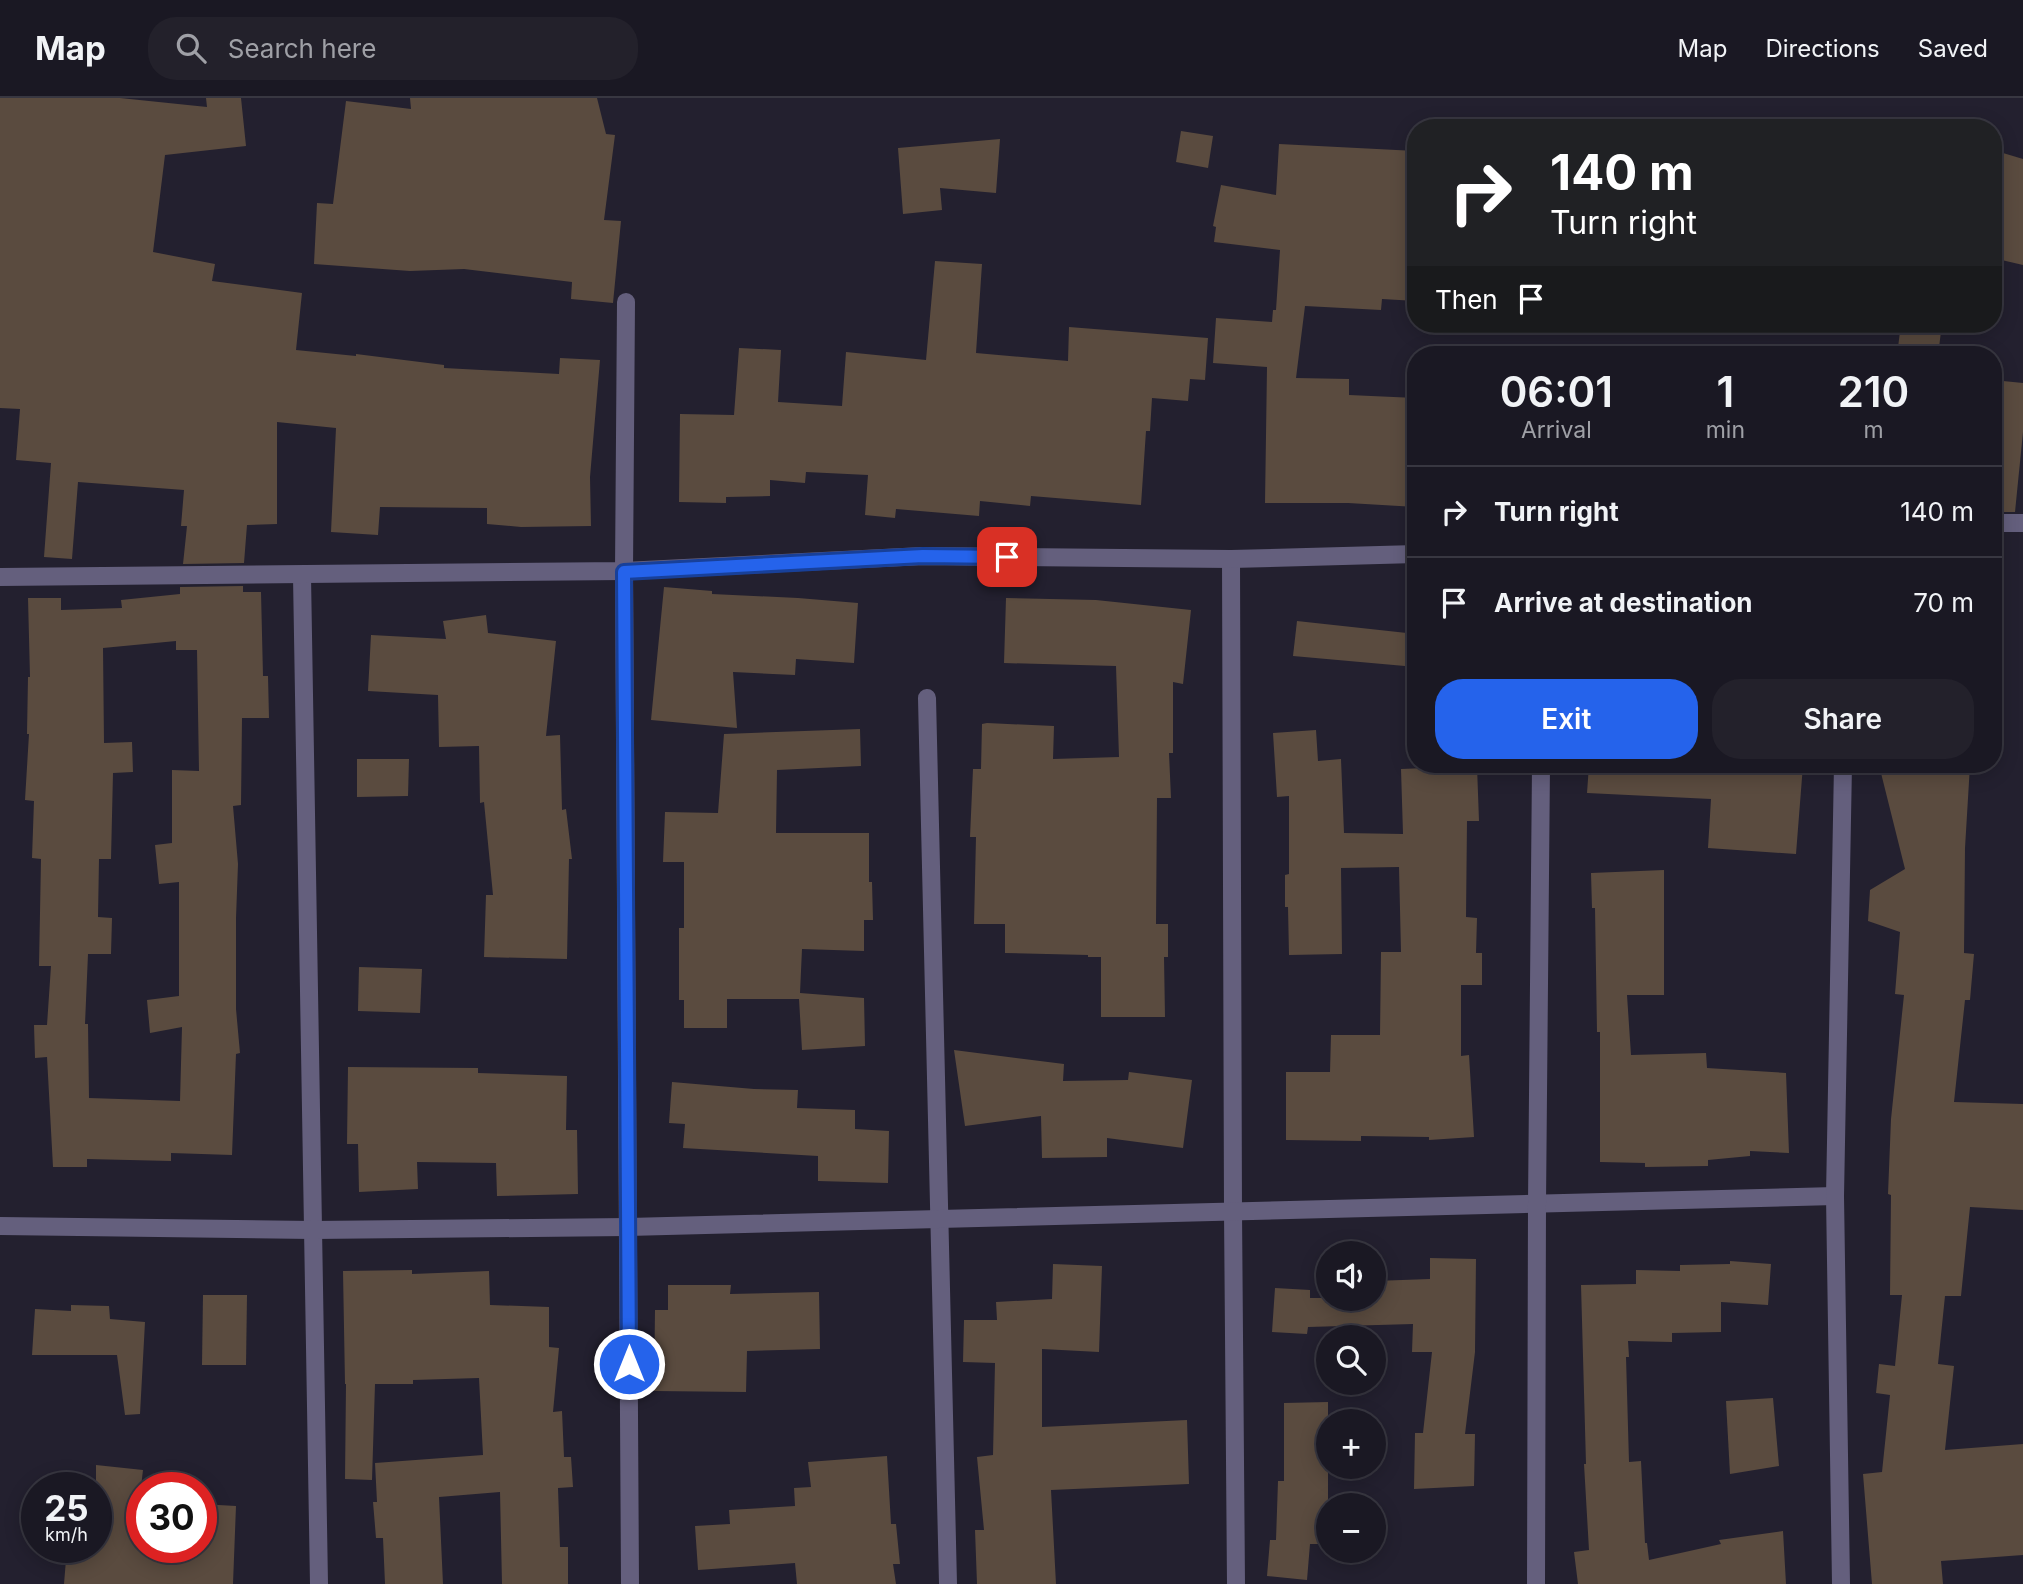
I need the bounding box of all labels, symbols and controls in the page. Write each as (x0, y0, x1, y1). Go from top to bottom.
search box (148, 17, 638, 80)
text: Map (35, 28, 106, 68)
icon: search (172, 29, 210, 67)
text: Search here (228, 33, 376, 64)
text: Map (1678, 34, 1727, 63)
text: Directions (1765, 34, 1880, 63)
text: Saved (1918, 34, 1988, 63)
text: 140 m (1550, 143, 1694, 202)
icon: right (1435, 147, 1526, 238)
text: Turn right (1550, 203, 1697, 242)
icon: arrive (1512, 280, 1550, 318)
text: Then (1435, 284, 1498, 315)
text: 06:01 (1500, 366, 1613, 417)
text: 1 (1716, 366, 1734, 417)
text: 210 (1838, 366, 1909, 417)
text: Arrival (1521, 416, 1592, 444)
text: min (1706, 416, 1745, 444)
text: m (1863, 416, 1884, 444)
icon: right (1435, 493, 1473, 531)
text: Turn right (1494, 496, 1619, 527)
text: 140 m (1900, 496, 1974, 527)
pin (977, 527, 1037, 587)
icon: arrive (988, 538, 1026, 576)
icon: arrive (1435, 584, 1473, 622)
text: Arrive at destination (1494, 587, 1753, 618)
text: 70 m (1913, 587, 1974, 618)
button: Exit (1435, 679, 1698, 759)
button: Share (1712, 679, 1974, 759)
map controls (1316, 1241, 1386, 1563)
button: sound (1316, 1241, 1386, 1311)
button: search (1316, 1325, 1386, 1395)
position arrow (592, 1327, 666, 1401)
button: + (1316, 1409, 1386, 1479)
speed limit sign: 30 (126, 1472, 217, 1563)
text: 25 (44, 1487, 89, 1529)
button: − (1316, 1493, 1386, 1563)
text: km/h (45, 1524, 88, 1545)

